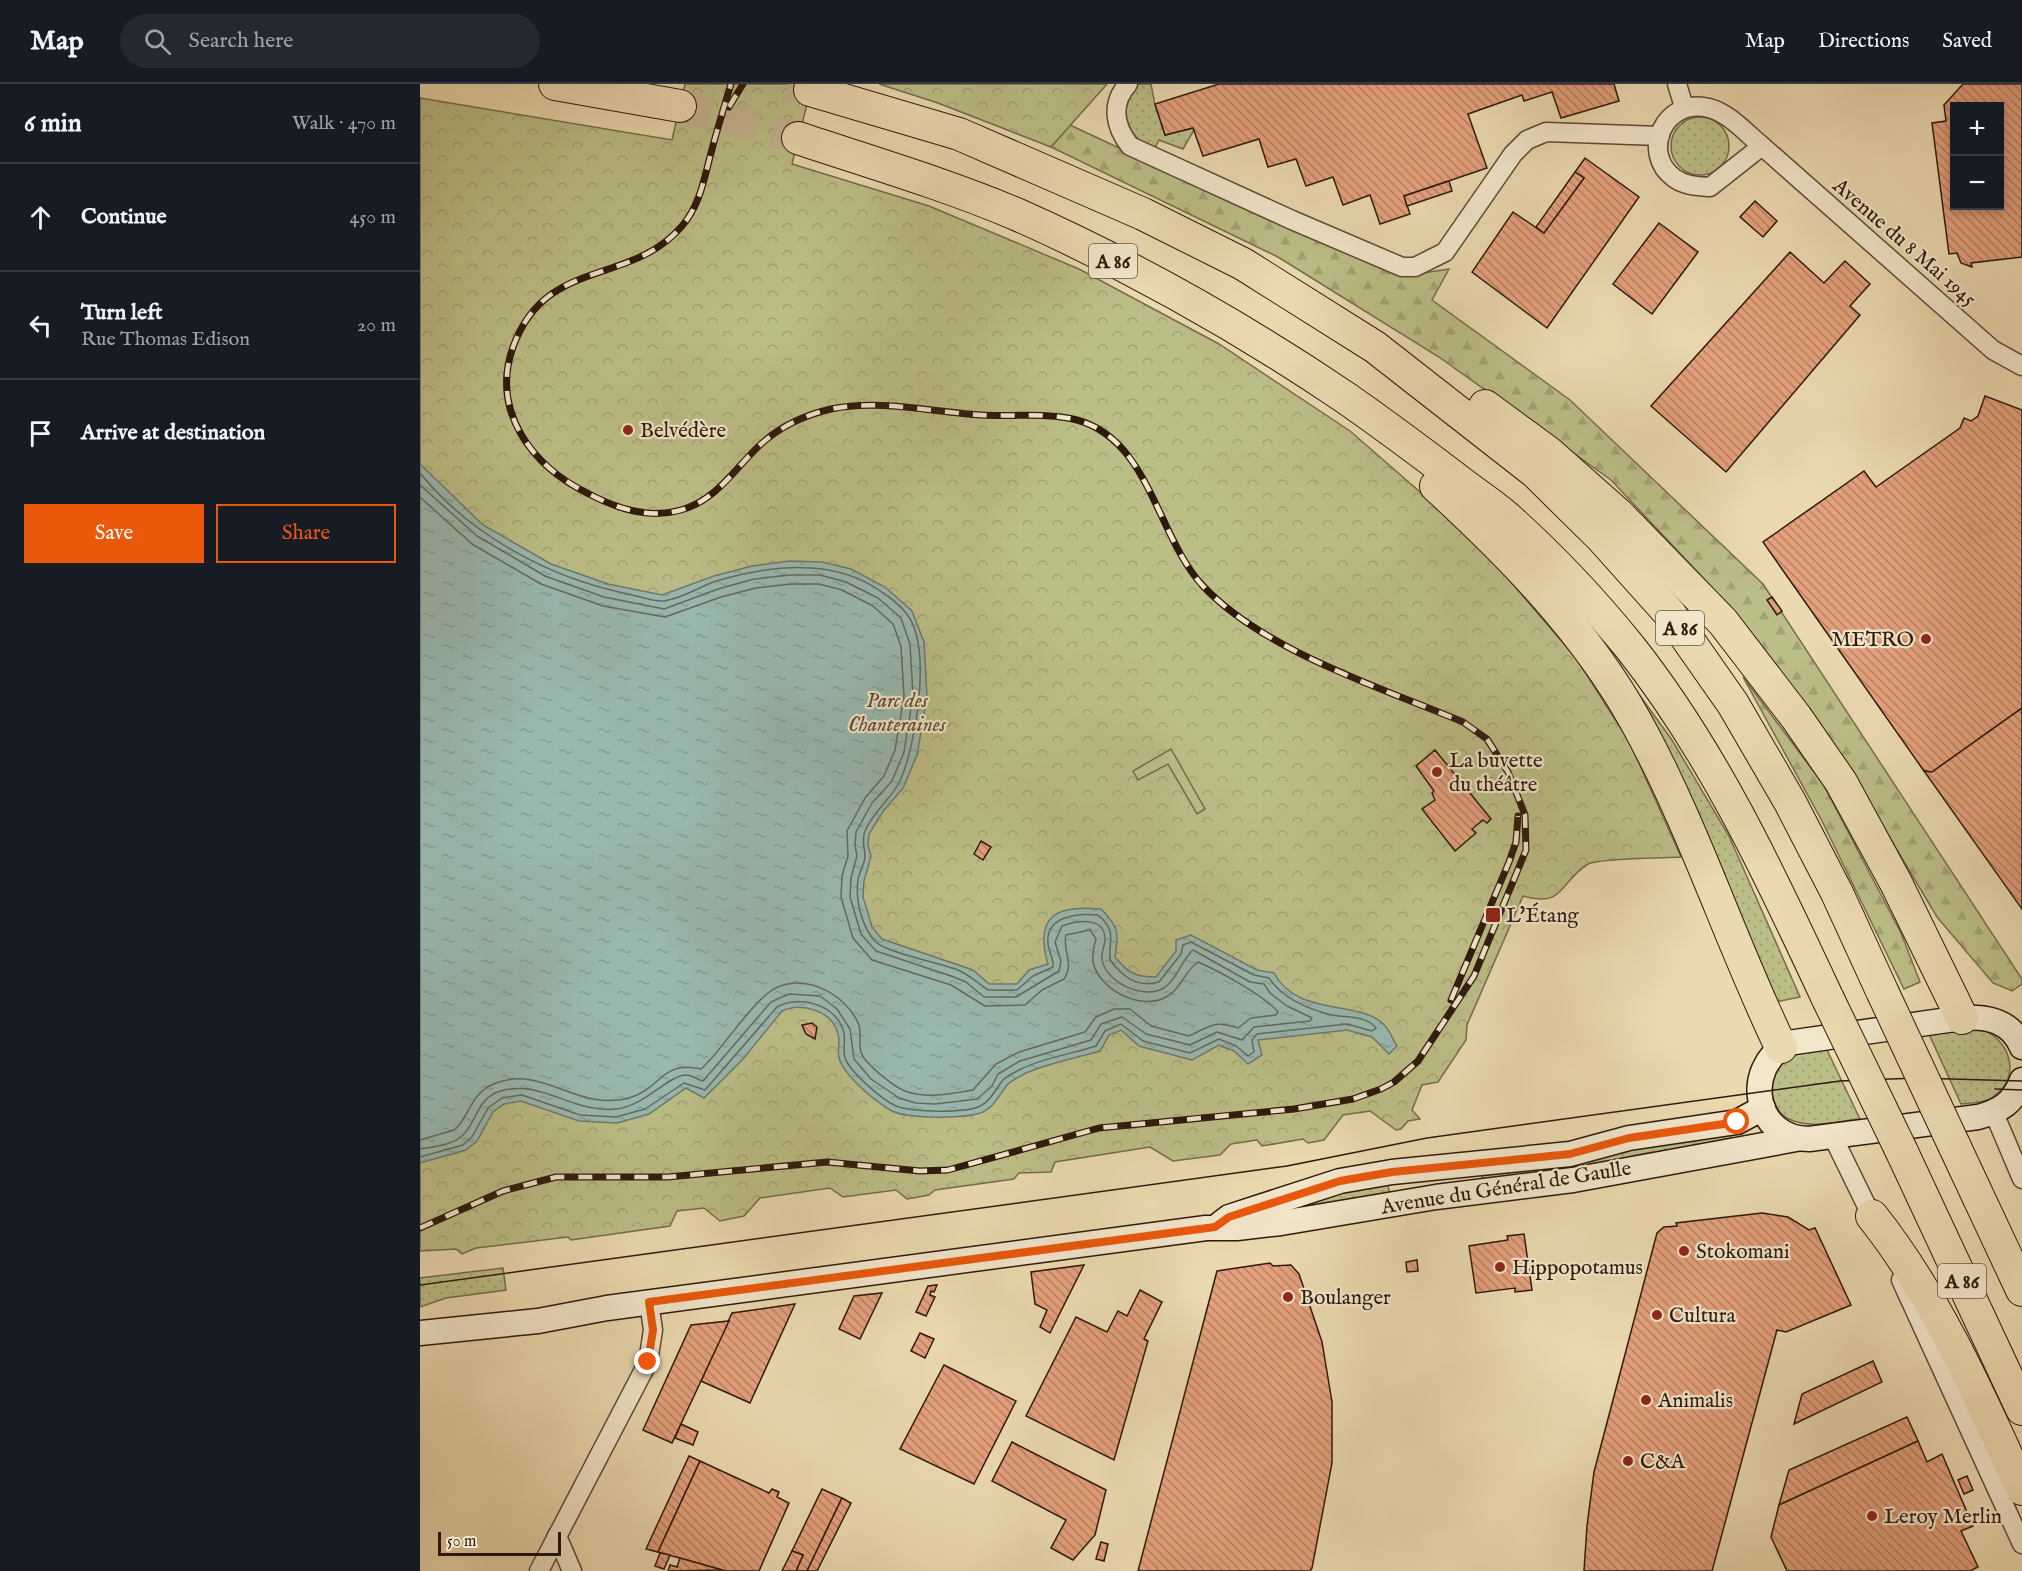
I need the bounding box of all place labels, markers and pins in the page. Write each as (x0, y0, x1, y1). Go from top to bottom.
place label: Belvédère (640, 418, 726, 445)
marker: Belvédère (621, 423, 635, 437)
place label: METRO (1831, 627, 1914, 654)
marker: METRO (1919, 632, 1933, 646)
place label: La buvette du théâtre (1449, 748, 1543, 799)
marker: La buvette du théâtre (1430, 765, 1444, 779)
place label: L'Étang (1506, 902, 1579, 930)
marker: L'Étang (1484, 906, 1502, 924)
place label: Stokomani (1696, 1239, 1790, 1266)
marker: Stokomani (1677, 1244, 1691, 1258)
place label: Hippopotamus (1512, 1255, 1643, 1282)
marker: Hippopotamus (1493, 1260, 1507, 1274)
place label: Boulanger (1300, 1285, 1391, 1312)
marker: Boulanger (1281, 1290, 1295, 1304)
place label: Cultura (1669, 1303, 1736, 1330)
marker: Cultura (1650, 1308, 1664, 1322)
place label: Animalis (1657, 1388, 1733, 1415)
marker: Animalis (1639, 1393, 1653, 1407)
place label: C&A (1640, 1449, 1686, 1476)
marker: C&A (1621, 1454, 1635, 1468)
place label: Leroy Merlin (1884, 1504, 2002, 1531)
marker: Leroy Merlin (1865, 1509, 1879, 1523)

